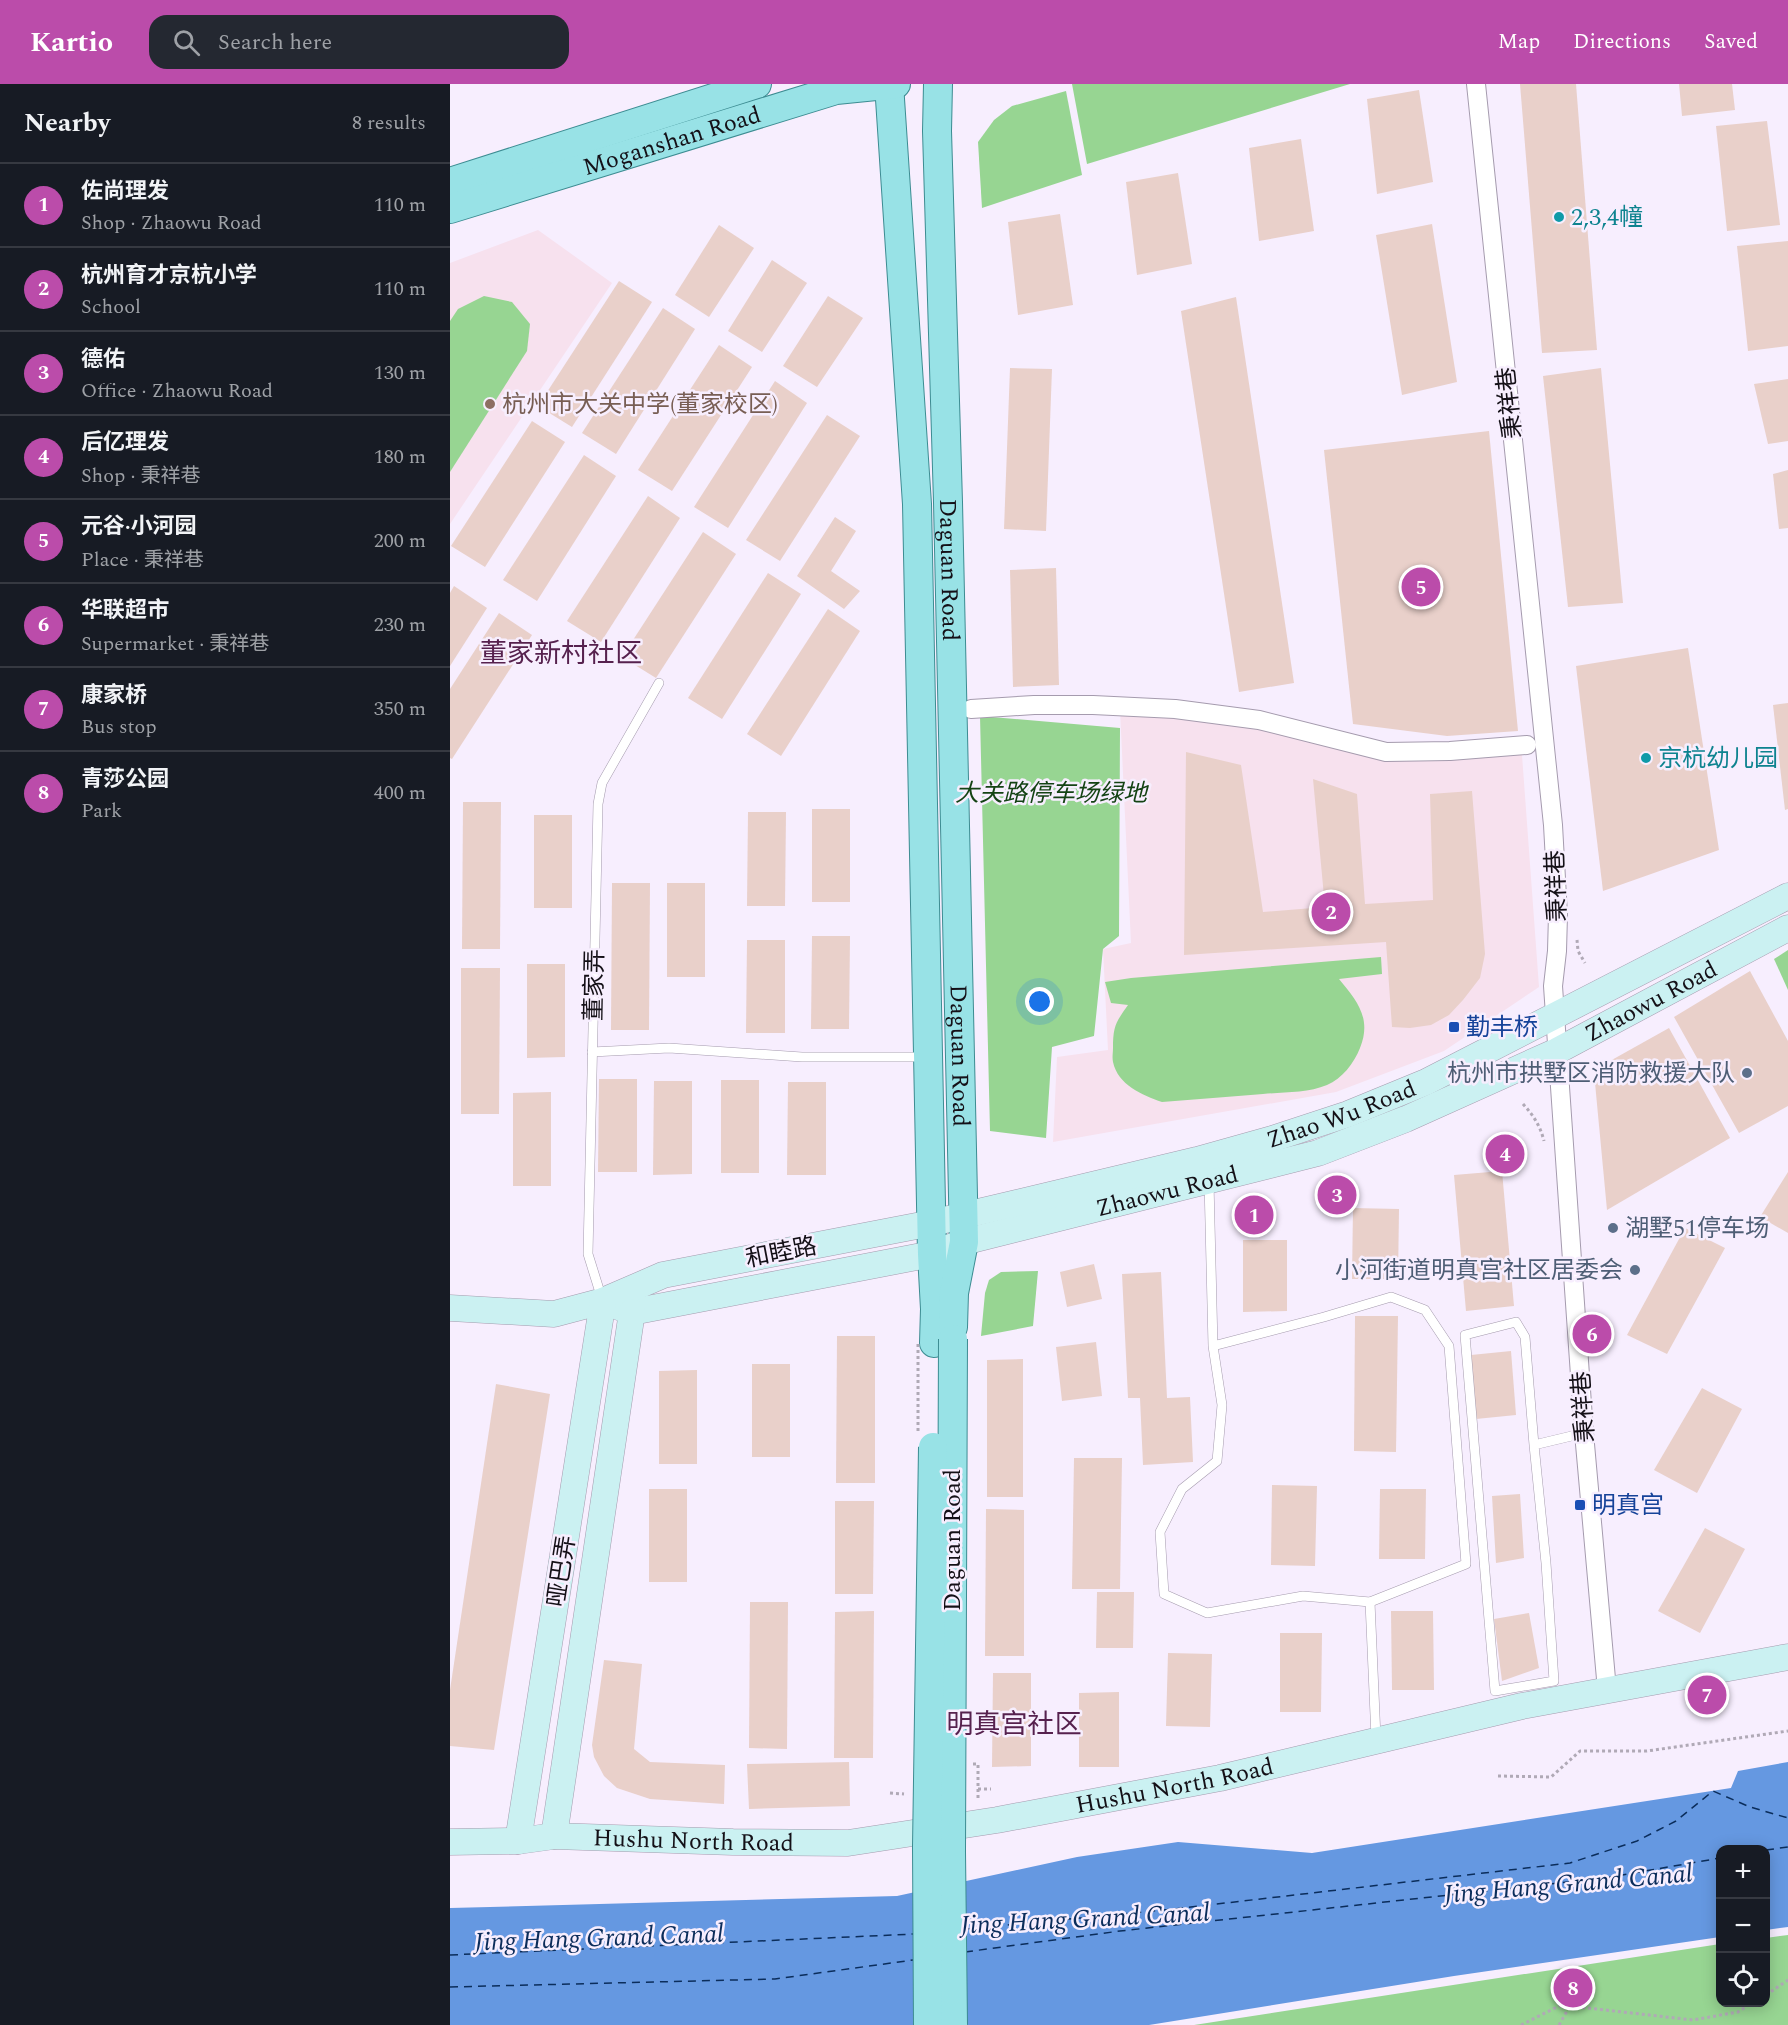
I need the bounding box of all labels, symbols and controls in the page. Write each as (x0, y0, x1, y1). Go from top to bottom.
search box (149, 15, 569, 69)
text: Kartio (30, 21, 113, 64)
icon: search (170, 26, 203, 59)
text: Search here (218, 26, 332, 59)
text: Map (1498, 26, 1540, 58)
text: Directions (1573, 26, 1671, 58)
text: Saved (1704, 26, 1758, 58)
street label: Moganshan Road (578, 97, 766, 186)
text: Nearby (24, 103, 110, 143)
text: 8 results (352, 108, 426, 138)
text: 佐尚理发 (81, 175, 169, 208)
text: 1 (38, 190, 49, 220)
text: 110 m (374, 190, 426, 220)
place label: 2,3,4幢 (1571, 200, 1643, 236)
text: Shop · Zhaowu Road (81, 208, 262, 238)
marker: 2,3,4幢 (1552, 210, 1566, 224)
text: 杭州育才京杭小学 (81, 259, 257, 292)
text: 2 (38, 274, 49, 304)
text: 110 m (374, 274, 426, 304)
text: School (81, 292, 141, 322)
text: 德佑 (81, 343, 125, 376)
text: 3 (38, 358, 49, 388)
text: 130 m (374, 358, 426, 388)
street label: 秉祥巷 (1488, 365, 1532, 441)
text: Office · Zhaowu Road (81, 376, 273, 406)
place label: 杭州市大关中学(董家校区) (502, 387, 778, 423)
marker: 杭州市大关中学(董家校区) (483, 397, 497, 411)
text: 后亿理发 (81, 426, 169, 459)
text: 4 (38, 442, 49, 472)
text: 180 m (374, 442, 426, 472)
text: Shop · 秉祥巷 (81, 461, 200, 491)
street label: Daguan Road (929, 498, 968, 642)
text: 元谷·小河园 (81, 510, 197, 543)
text: 5 (38, 526, 49, 556)
text: 200 m (374, 526, 426, 556)
text: Place · 秉祥巷 (81, 545, 204, 575)
pin: 5 (1402, 564, 1440, 610)
text: 华联超市 (81, 594, 169, 627)
text: 6 (38, 610, 49, 640)
text: 230 m (374, 610, 426, 640)
text: Supermarket · 秉祥巷 (81, 629, 269, 659)
district label: 董家新村社区 (480, 633, 642, 675)
text: 康家桥 (81, 679, 147, 712)
text: 7 (38, 694, 49, 724)
text: 350 m (374, 694, 426, 724)
text: Bus stop (81, 712, 157, 742)
place label: 京杭幼儿园 (1658, 741, 1778, 777)
marker: 京杭幼儿园 (1639, 751, 1653, 765)
text: 青莎公园 (81, 763, 169, 796)
park label: 大关路停车场绿地 (955, 776, 1150, 812)
text: 8 (38, 778, 49, 808)
text: 400 m (374, 778, 426, 808)
text: Park (81, 796, 122, 826)
street label: 秉祥巷 (1538, 849, 1576, 923)
pin: 2 (1312, 890, 1350, 934)
street label: 董家弄 (576, 949, 614, 1021)
street label: Zhaowu Road (1578, 952, 1724, 1052)
street label: Daguan Road (939, 984, 979, 1127)
your location (1025, 987, 1054, 1016)
place label: 勤丰桥 (1466, 1010, 1538, 1046)
marker: 勤丰桥 (1447, 1020, 1461, 1034)
place label: 杭州市拱墅区消防救援大队 (1447, 1056, 1735, 1092)
marker: 杭州市拱墅区消防救援大队 (1740, 1066, 1754, 1080)
street label: Zhao Wu Road (1262, 1071, 1422, 1159)
pin: 4 (1486, 1132, 1524, 1176)
street label: Zhaowu Road (1092, 1157, 1242, 1227)
pin: 3 (1318, 1172, 1356, 1218)
pin: 1 (1234, 1192, 1274, 1238)
place label: 湖墅51停车场 (1625, 1211, 1769, 1247)
marker: 湖墅51停车场 (1606, 1221, 1620, 1235)
street label: 和睦路 (742, 1228, 820, 1278)
place label: 小河街道明真宫社区居委会 (1335, 1253, 1623, 1289)
marker: 小河街道明真宫社区居委会 (1628, 1263, 1642, 1277)
pin: 6 (1572, 1312, 1612, 1356)
street label: 秉祥巷 (1564, 1370, 1604, 1444)
street label: Daguan Road (935, 1469, 971, 1611)
place label: 明真宫 (1592, 1488, 1664, 1524)
marker: 明真宫 (1573, 1498, 1587, 1512)
street label: 哑巴弄 (539, 1533, 585, 1610)
pin: 7 (1688, 1672, 1726, 1718)
district label: 明真宫社区 (947, 1704, 1082, 1746)
street label: Hushu North Road (1073, 1749, 1277, 1824)
street label: Hushu North Road (592, 1820, 794, 1862)
map controls (1716, 1845, 1770, 2007)
button: + (1716, 1845, 1770, 1899)
water label: Jing Hang Grand Canal (1440, 1853, 1694, 1915)
water label: Jing Hang Grand Canal (957, 1892, 1211, 1946)
button: − (1716, 1899, 1770, 1953)
water label: Jing Hang Grand Canal (472, 1914, 725, 1962)
button: locate (1716, 1953, 1770, 2007)
pin: 8 (1554, 1966, 1592, 2010)

